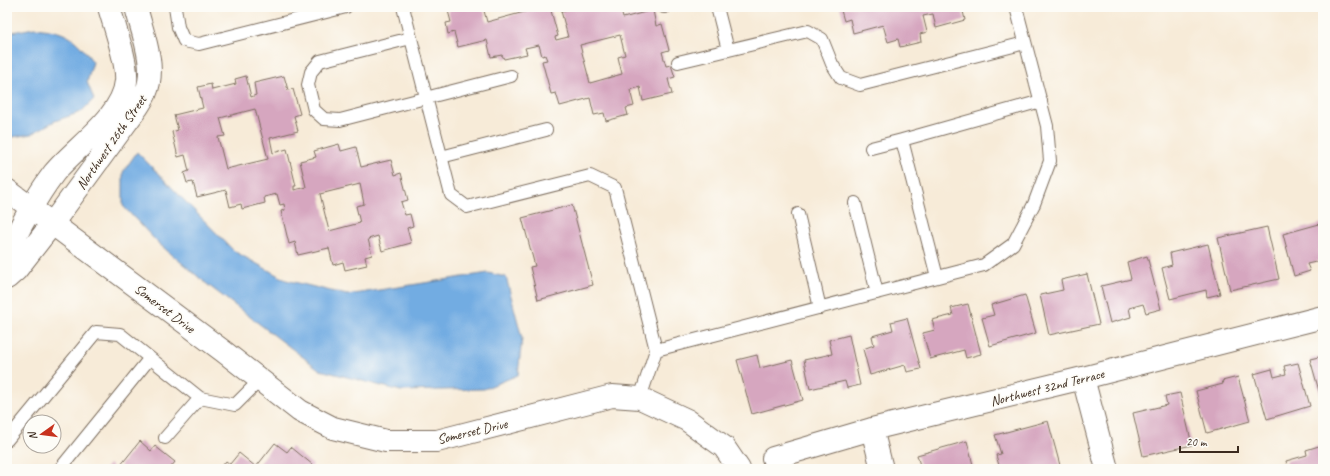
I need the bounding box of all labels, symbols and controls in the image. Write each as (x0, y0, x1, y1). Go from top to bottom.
street label: Northwest 26th Street (73, 91, 151, 193)
street label: Somerset Drive (131, 280, 199, 338)
street label: Northwest 32nd Terrace (988, 365, 1107, 410)
north arrow (22, 414, 62, 454)
street label: Somerset Drive (435, 415, 510, 448)
scale bar (1180, 428, 1238, 454)
text: N (24, 429, 40, 441)
text: 20 m (1186, 434, 1208, 450)

